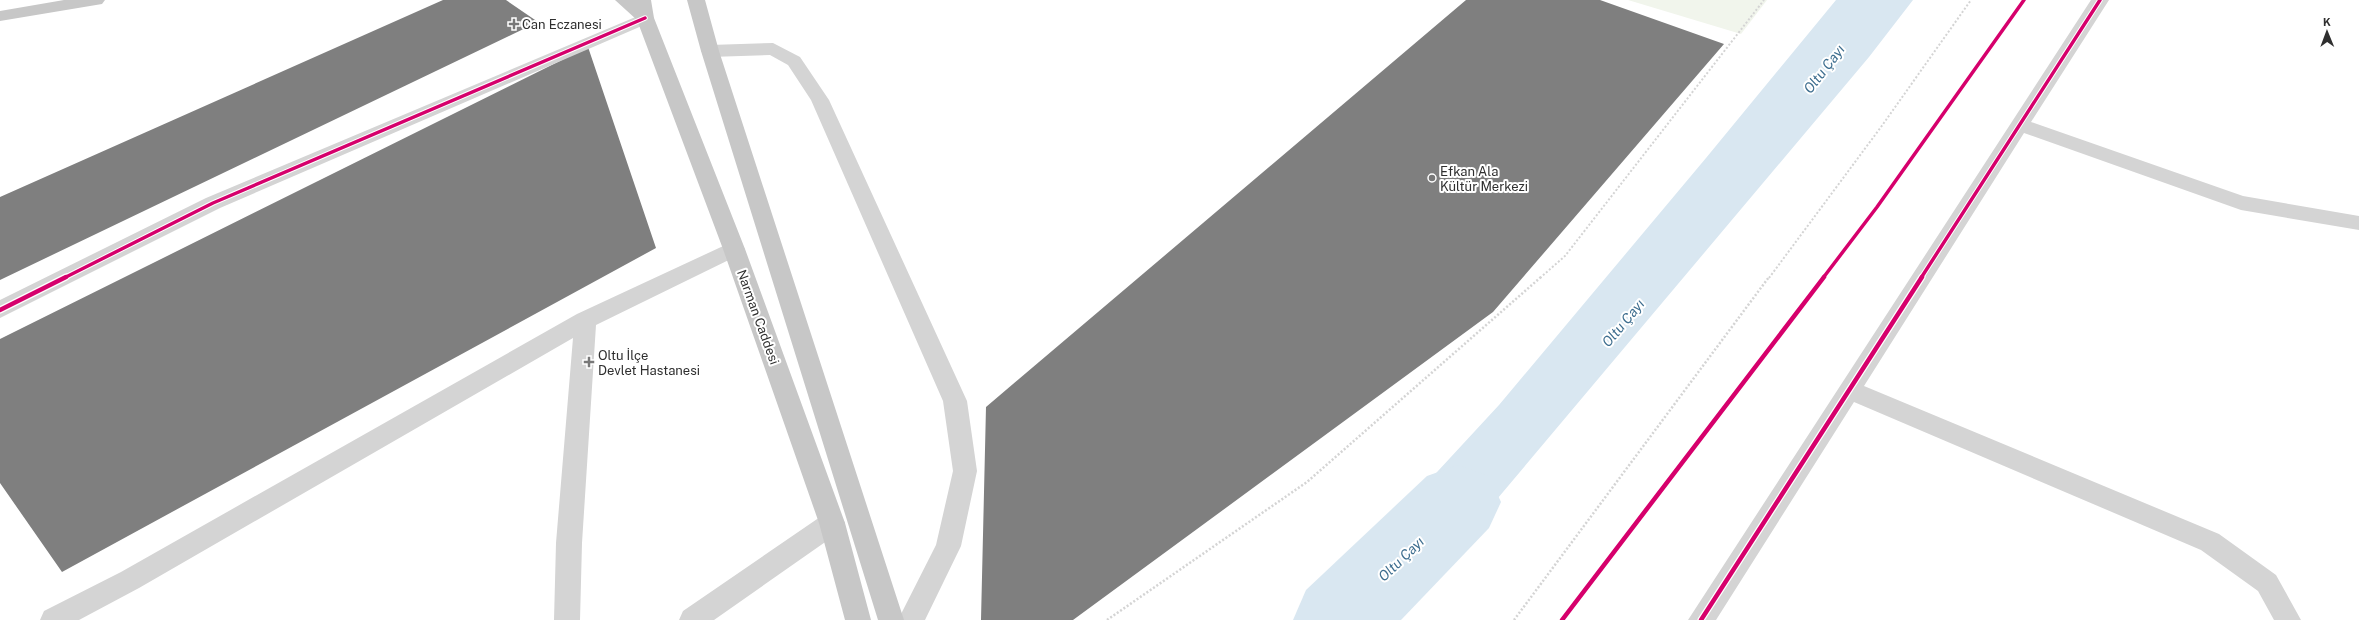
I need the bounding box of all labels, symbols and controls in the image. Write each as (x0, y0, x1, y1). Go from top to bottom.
north arrow (2307, 12, 2347, 52)
text: K (2323, 16, 2331, 28)
place label: Can Eczanesi (522, 17, 602, 32)
marker: Can Eczanesi (509, 19, 519, 29)
water label: Oltu Çayı (1800, 42, 1848, 96)
place label: Efkan Ala Kültür Merkezi (1440, 164, 1528, 194)
marker: Efkan Ala Kültür Merkezi (1427, 173, 1437, 183)
street label: Narman Caddesi (734, 268, 782, 366)
water label: Oltu Çayı (1599, 296, 1647, 350)
place label: Oltu İlçe Devlet Hastanesi (598, 348, 700, 378)
marker: Oltu İlçe Devlet Hastanesi (583, 356, 595, 368)
water label: Oltu Çayı (1375, 533, 1427, 585)

